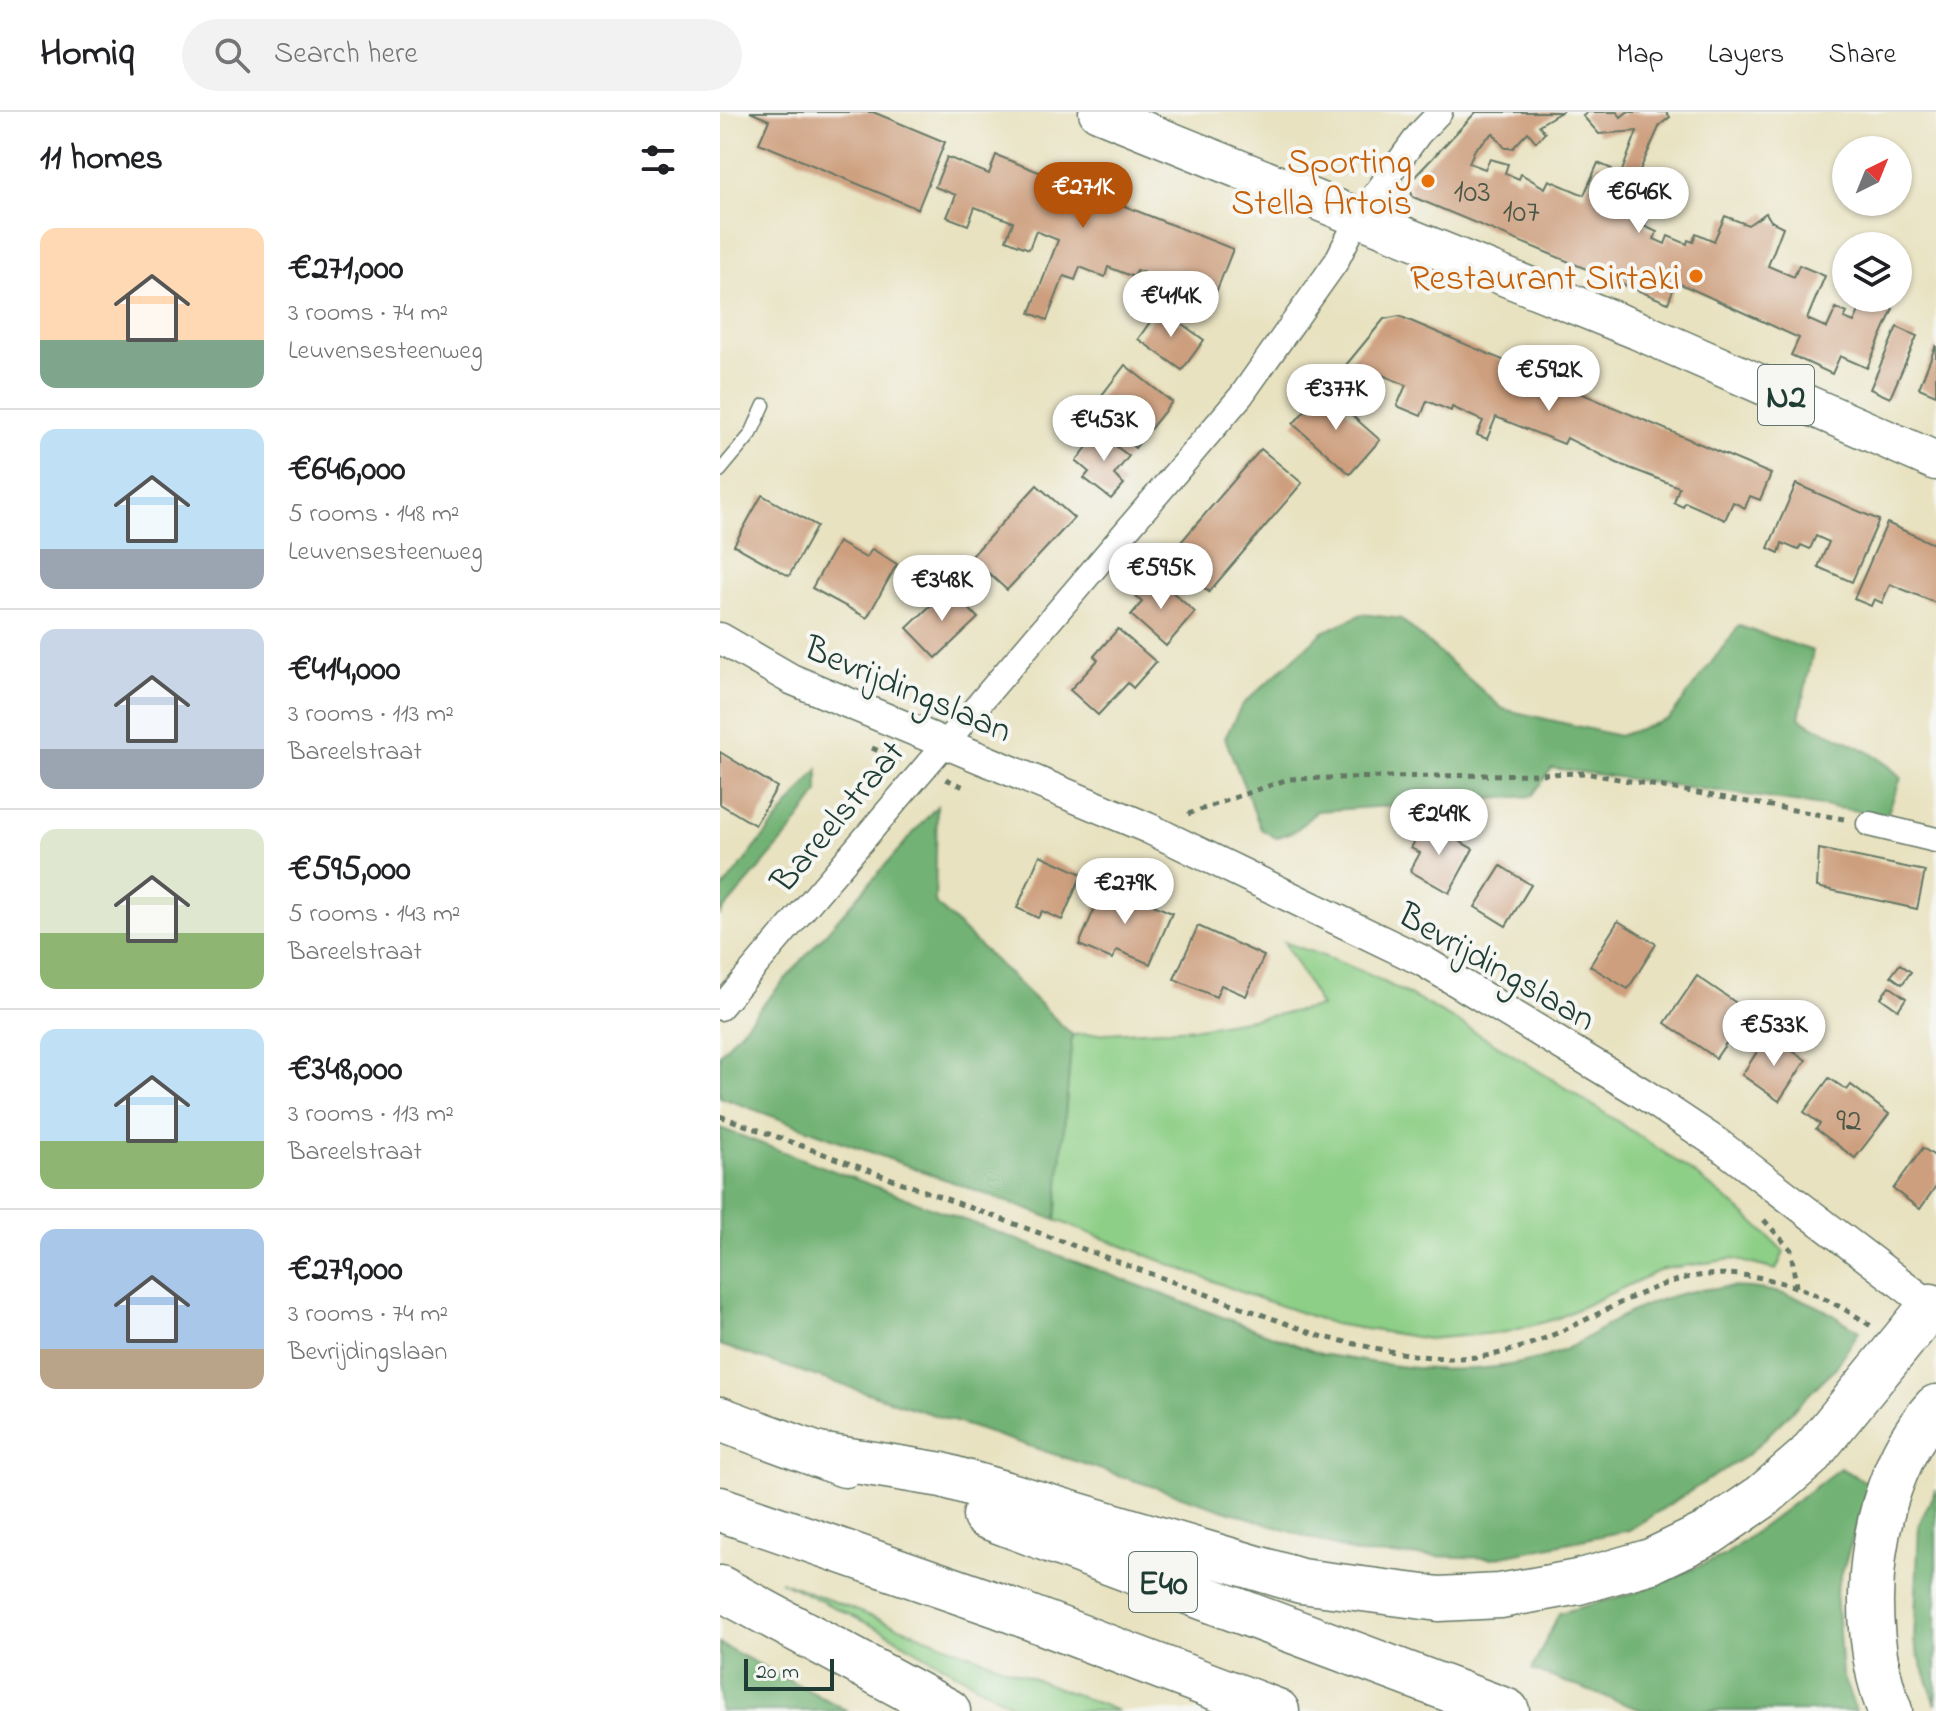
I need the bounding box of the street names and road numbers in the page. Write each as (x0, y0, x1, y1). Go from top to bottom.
road number: N2 (1758, 365, 1814, 425)
street label: Bevrijdingslaan (794, 623, 1019, 759)
street label: Bareelstraat (759, 730, 919, 907)
street label: Bevrijdingslaan (1386, 890, 1605, 1047)
road number: E40 (1129, 1552, 1197, 1612)

